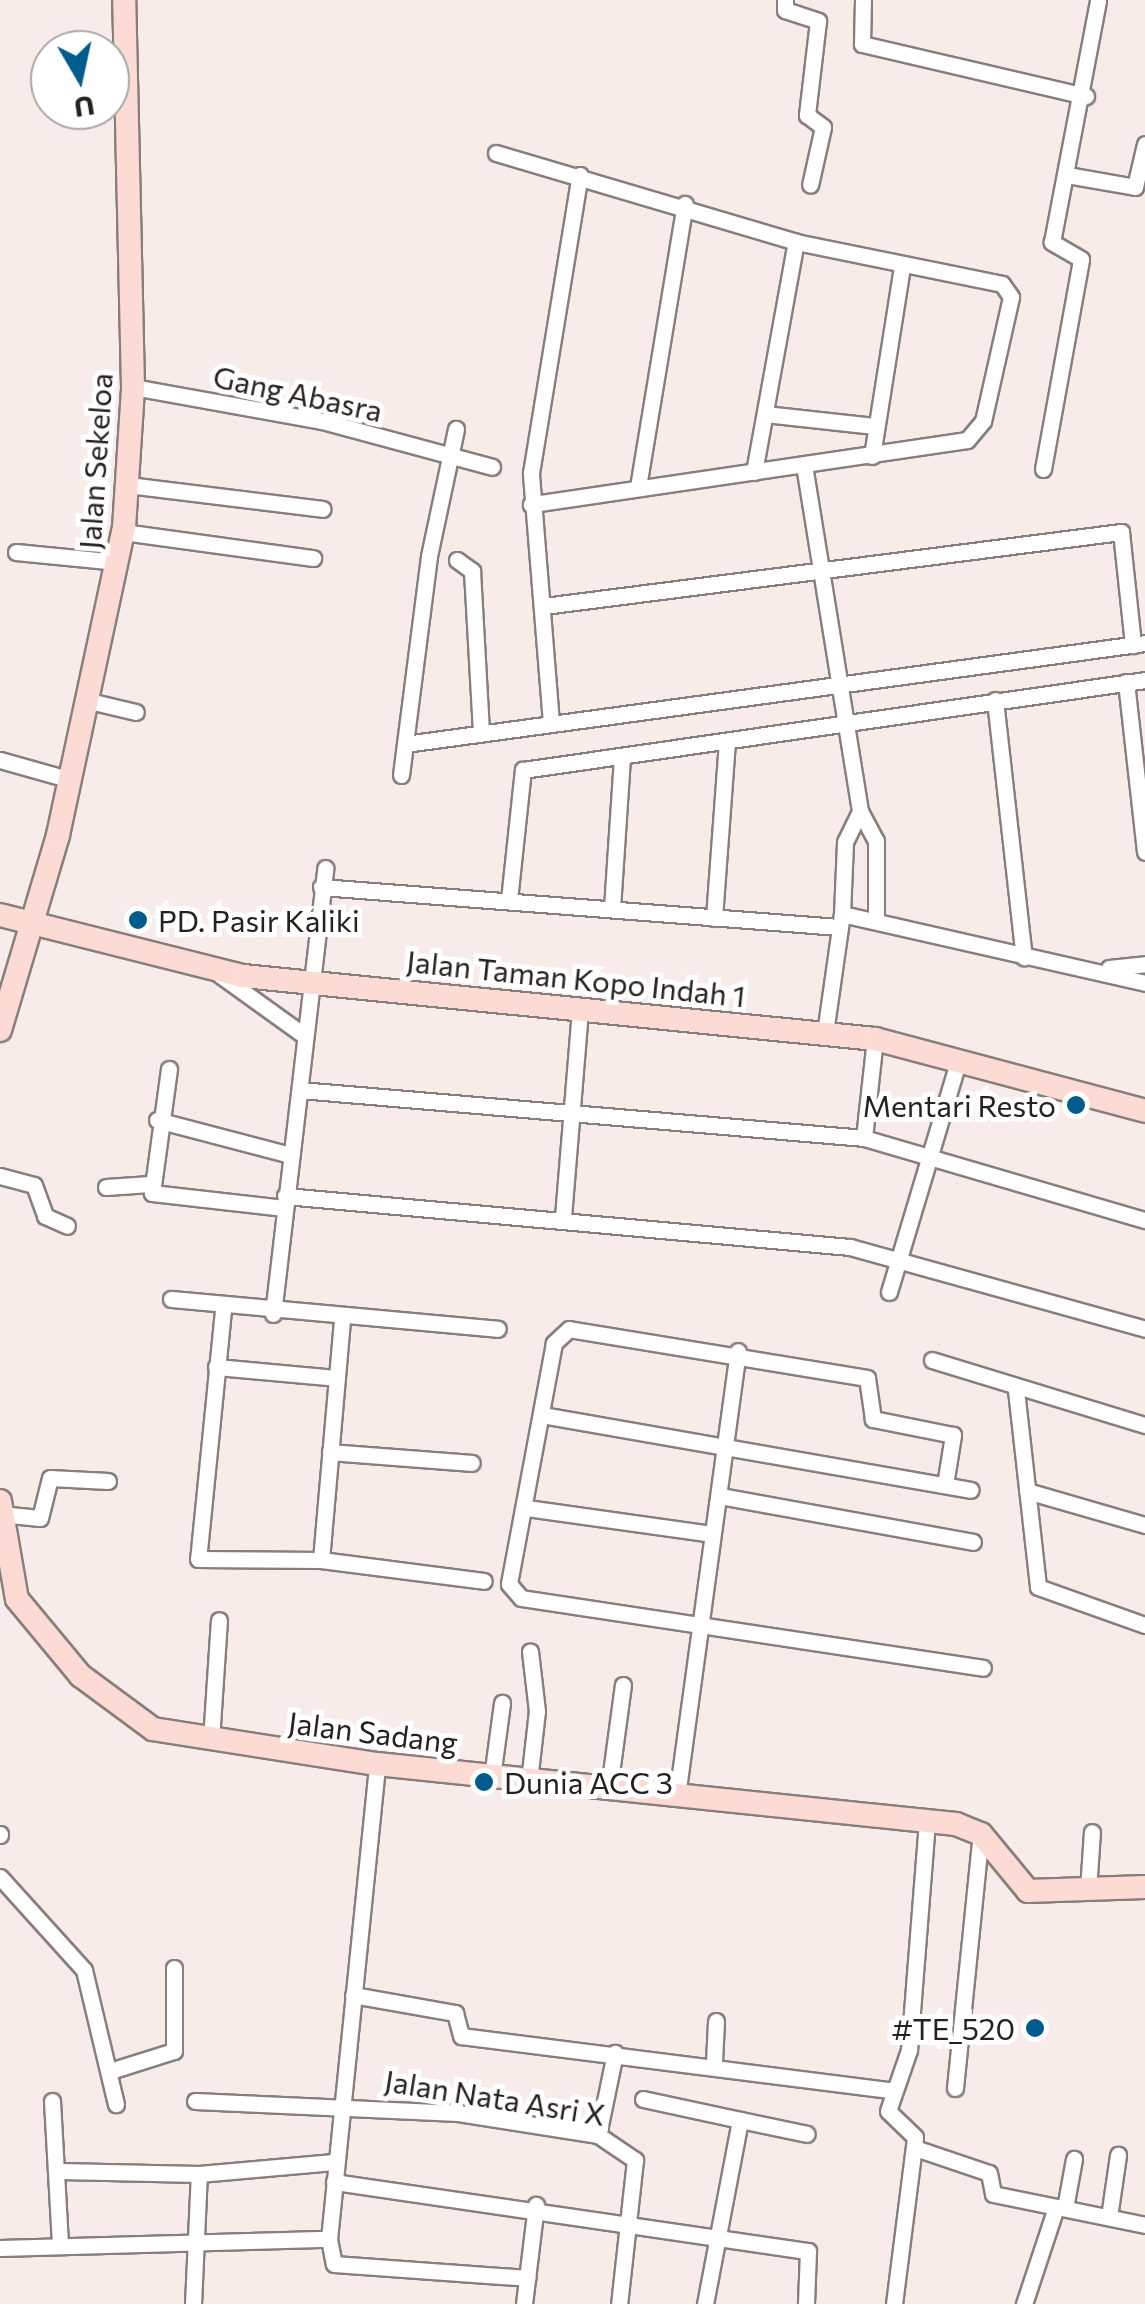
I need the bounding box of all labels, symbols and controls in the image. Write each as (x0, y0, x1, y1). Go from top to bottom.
north arrow (30, 30, 130, 130)
text: U (72, 89, 97, 126)
street label: Gang Abasra (210, 358, 386, 428)
street label: Jalan Sekeloa (71, 372, 119, 550)
place label: PD. Pasir Kaliki (158, 902, 360, 938)
marker: PD. Pasir Kaliki (127, 909, 149, 931)
street label: Jalan Taman Kopo Indah 1 (405, 942, 747, 1014)
place label: Mentari Resto (862, 1087, 1056, 1123)
marker: Mentari Resto (1065, 1094, 1087, 1116)
street label: Jalan Sadang (286, 1704, 460, 1760)
place label: Dunia ACC 3 (504, 1764, 673, 1800)
marker: Dunia ACC 3 (473, 1771, 495, 1793)
place label: #TE_520 (892, 2010, 1015, 2046)
marker: #TE_520 (1024, 2017, 1046, 2039)
street label: Jalan Nata Asri X (382, 2062, 608, 2132)

